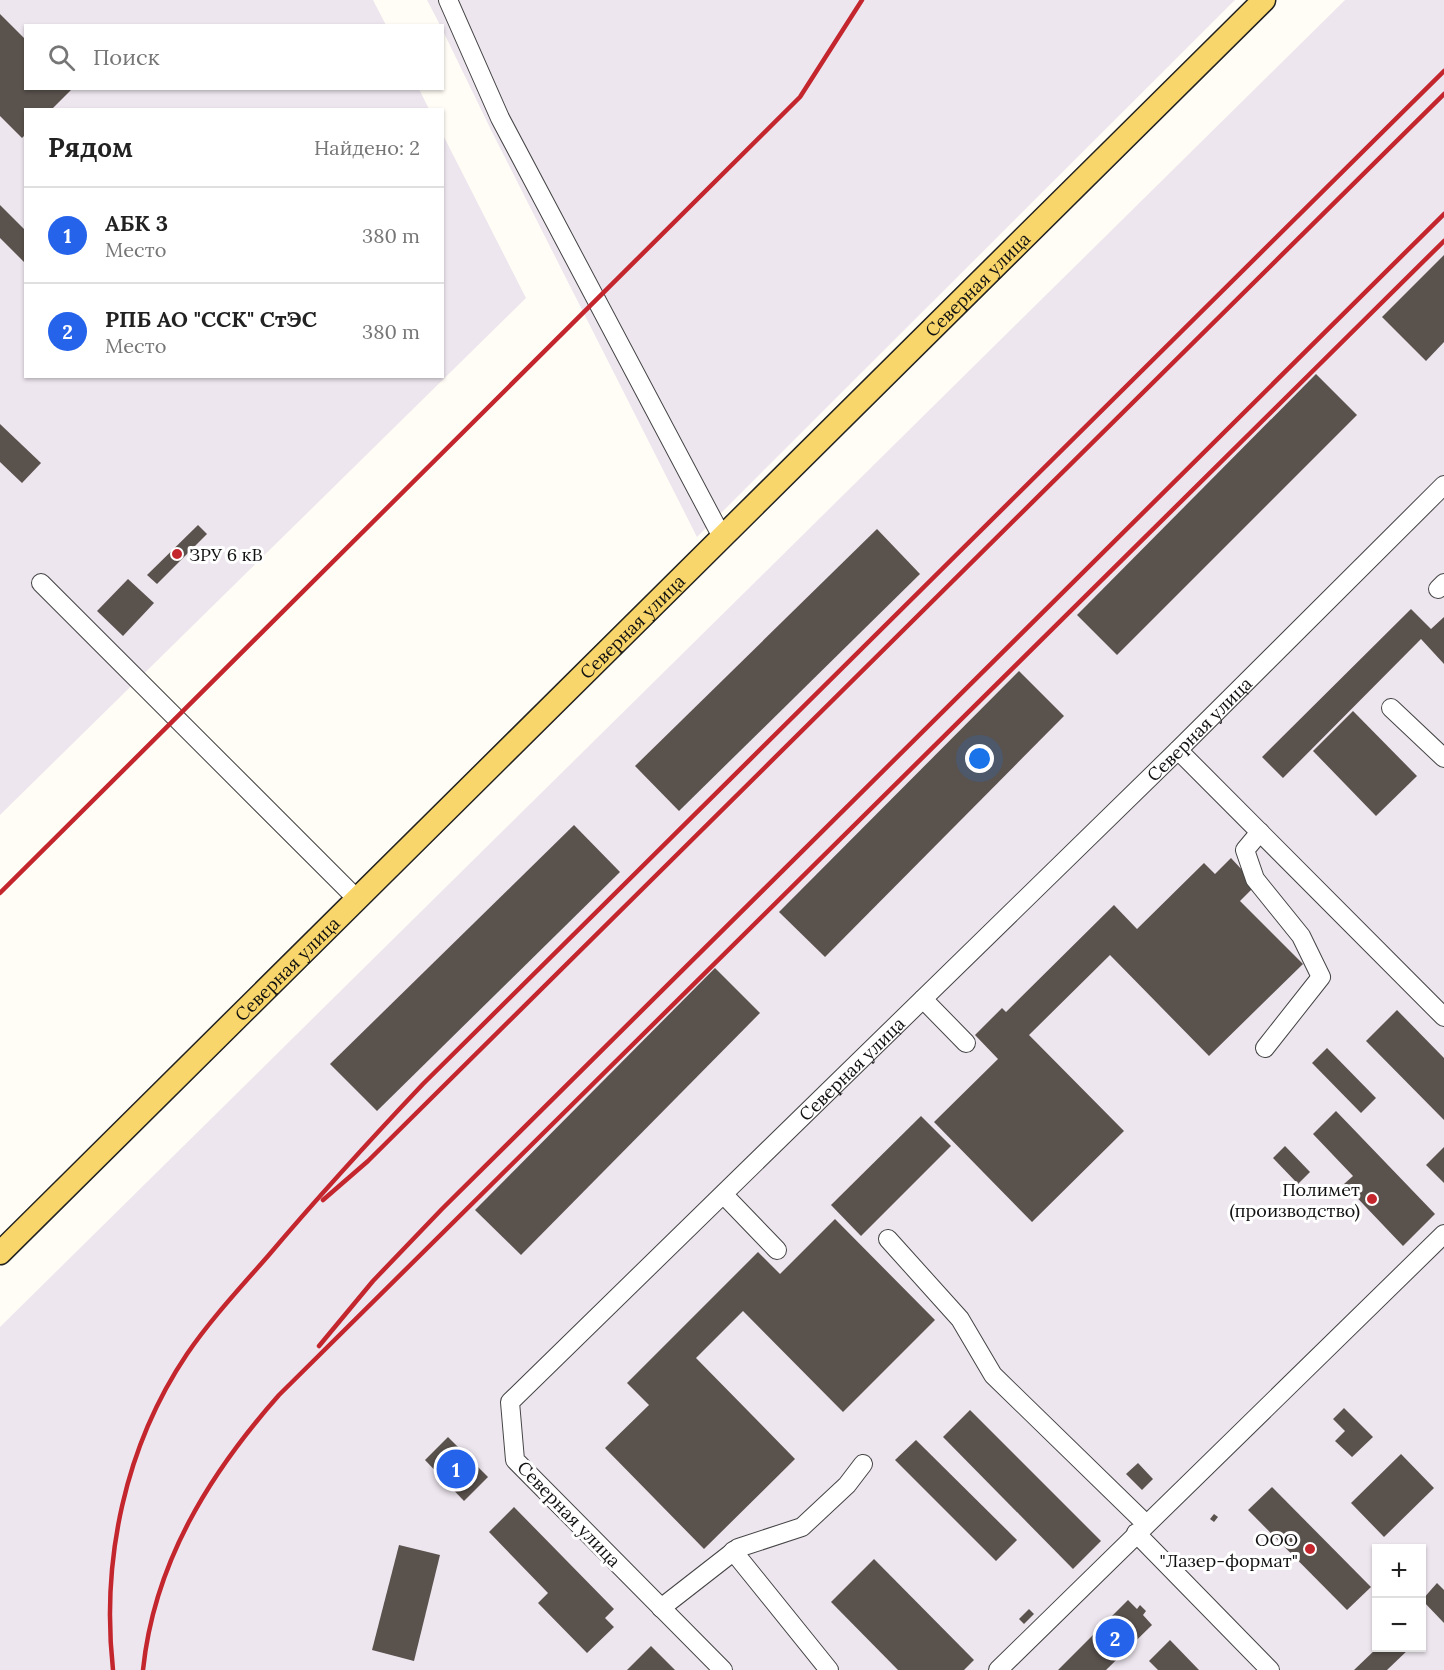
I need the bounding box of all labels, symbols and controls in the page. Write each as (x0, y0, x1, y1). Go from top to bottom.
search box (24, 24, 444, 90)
icon: search (45, 41, 78, 74)
text: Поиск (93, 43, 159, 71)
text: Рядом (48, 131, 133, 164)
text: Найдено: 2 (314, 135, 420, 160)
text: АБК 3 (105, 209, 168, 237)
text: 1 (63, 223, 72, 248)
text: 380 m (362, 223, 420, 248)
street label: Северная улица (920, 227, 1035, 341)
text: Место (105, 237, 166, 262)
text: РПБ АО "ССК" СтЭС (105, 305, 317, 333)
text: 2 (62, 319, 73, 344)
text: 380 m (362, 319, 420, 344)
text: Место (105, 333, 166, 358)
place label: ЗРУ 6 кВ (189, 543, 263, 566)
marker: ЗРУ 6 кВ (170, 547, 184, 561)
street label: Северная улица (575, 569, 690, 684)
street label: Северная улица (1141, 672, 1256, 786)
your location (965, 744, 994, 773)
street label: Северная улица (229, 911, 344, 1026)
street label: Северная улица (794, 1012, 909, 1125)
place label: Полимет (производство) (1229, 1178, 1360, 1222)
marker: Полимет (производство) (1365, 1192, 1379, 1206)
pin: 1 (436, 1446, 476, 1492)
street label: Северная улица (512, 1456, 626, 1572)
place label: ООО "Лазер-формат" (1159, 1528, 1298, 1572)
marker: ООО "Лазер-формат" (1303, 1542, 1317, 1556)
map controls (1372, 1544, 1426, 1652)
button: + (1372, 1544, 1426, 1598)
button: − (1372, 1598, 1426, 1652)
pin: 2 (1096, 1616, 1134, 1660)

